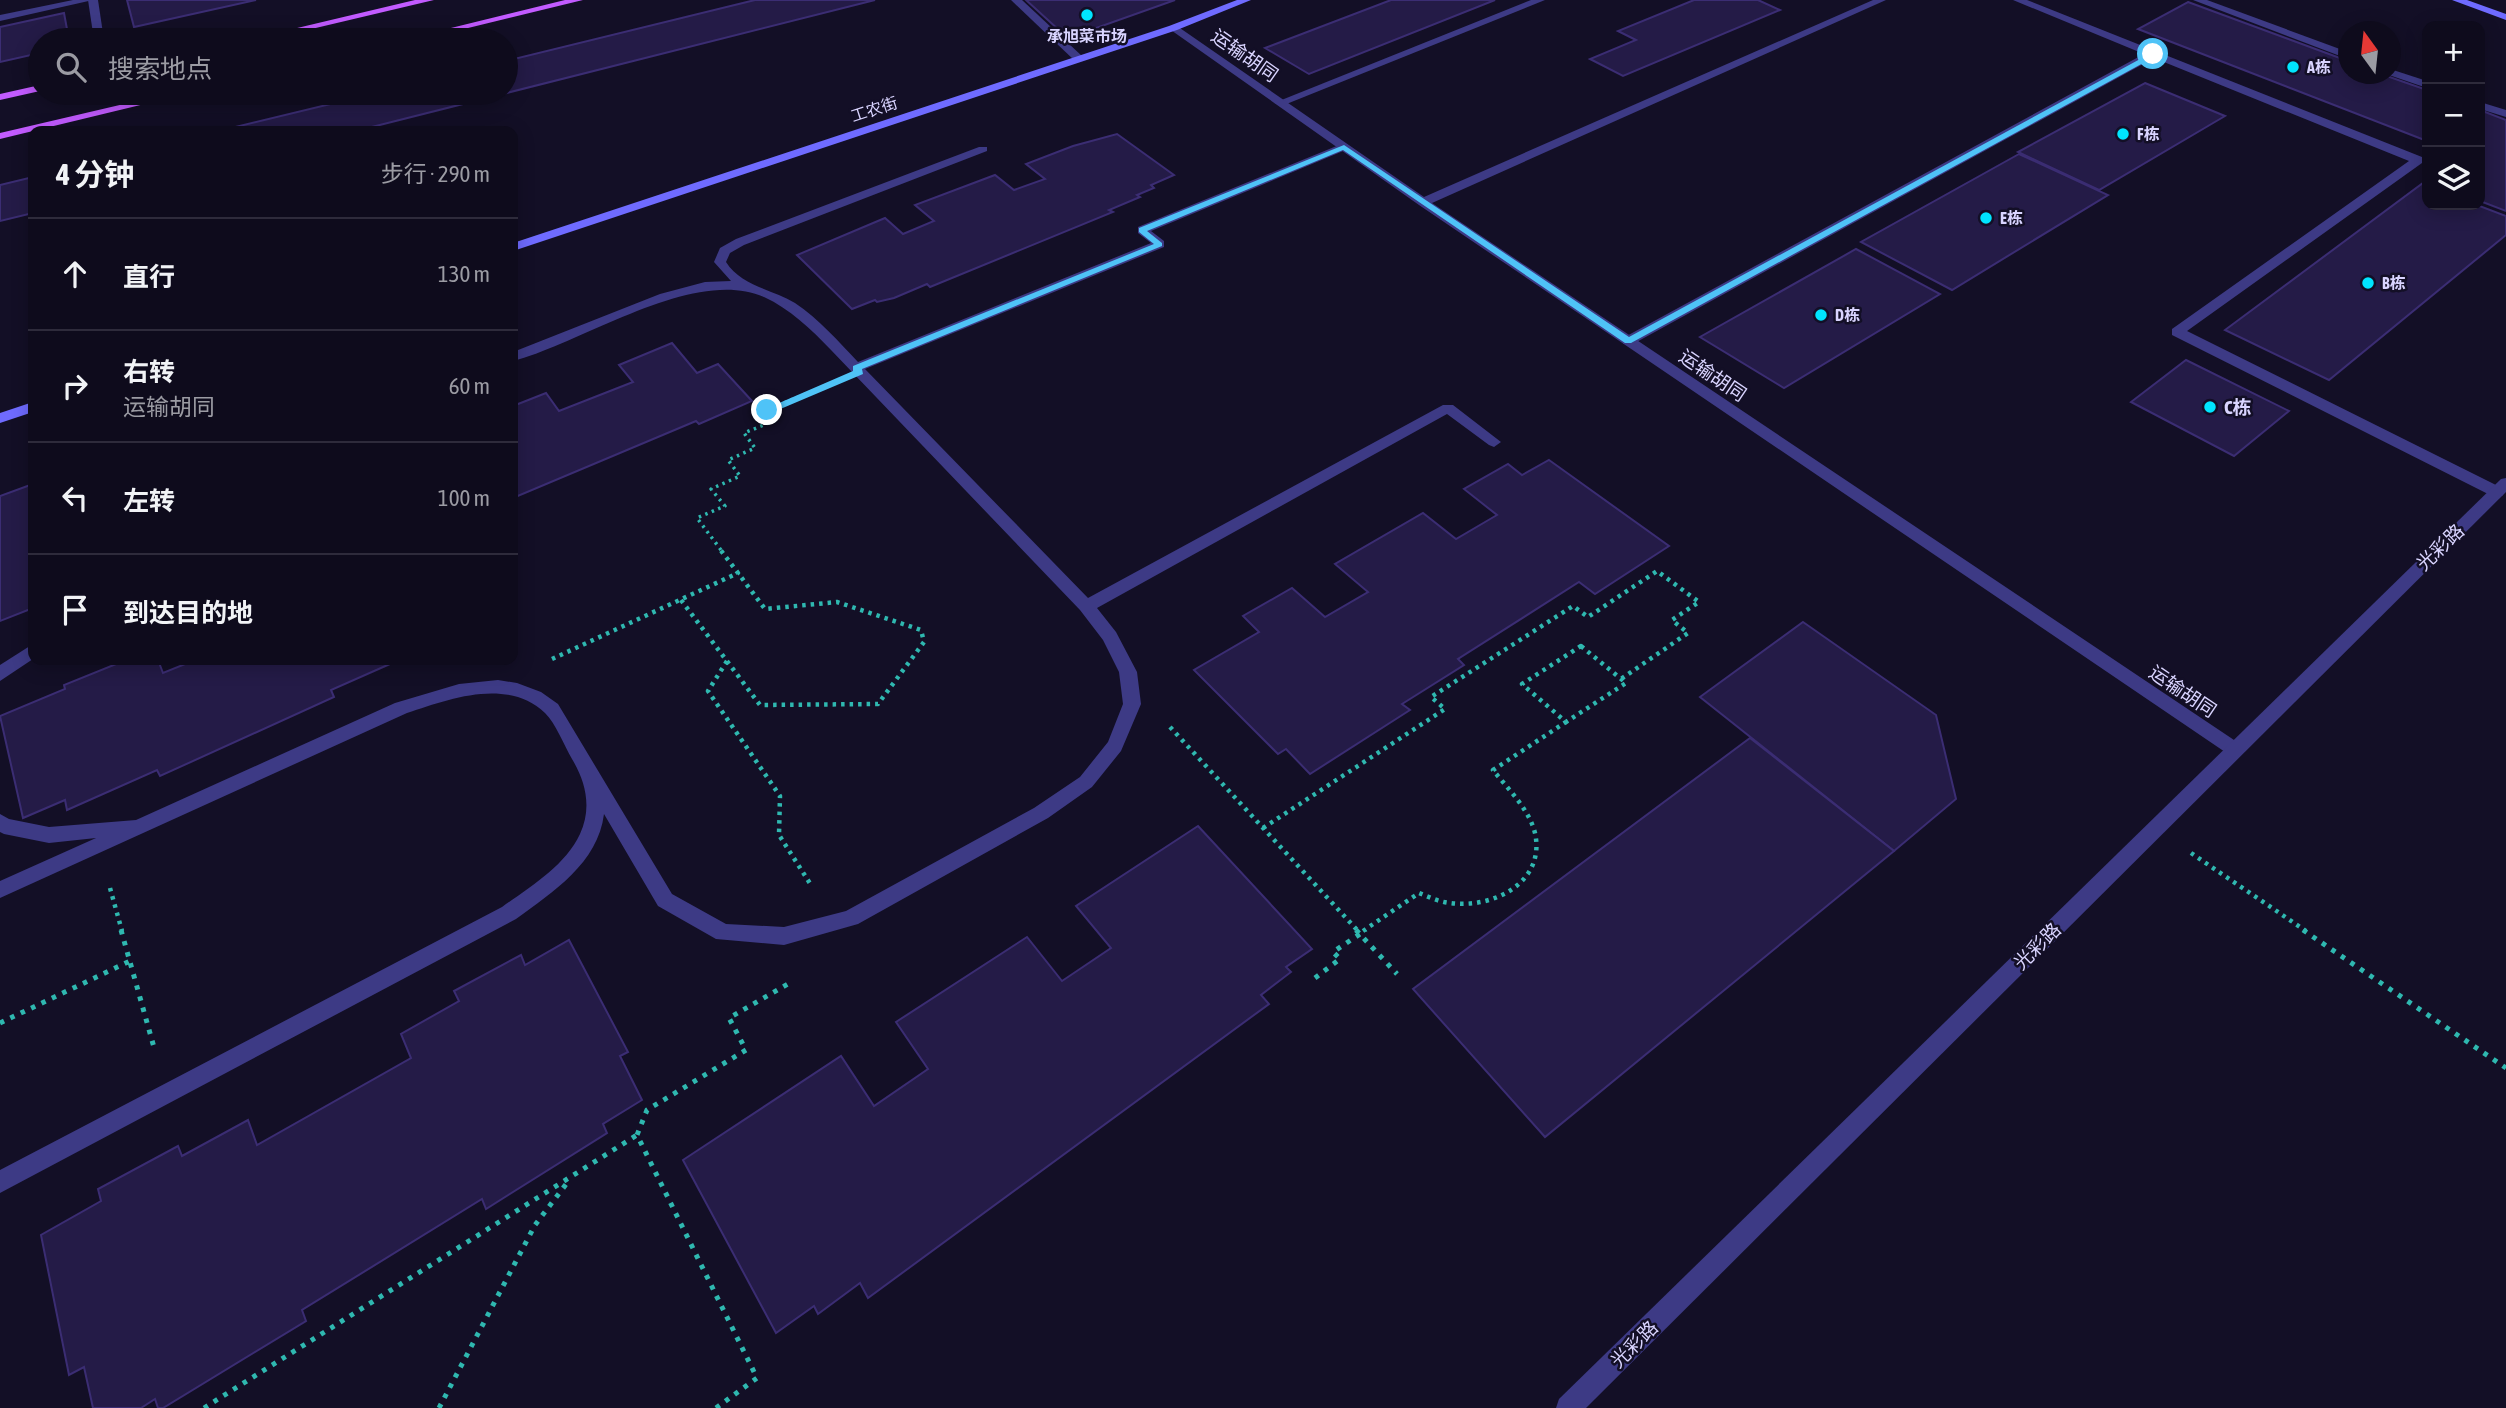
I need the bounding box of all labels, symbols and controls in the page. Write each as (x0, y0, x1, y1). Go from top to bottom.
marker: 承旭菜市场 (1079, 7, 1095, 23)
north arrow (2338, 21, 2401, 84)
map controls (2422, 21, 2485, 210)
button: + (2422, 21, 2485, 84)
street label: 运输胡同 (1208, 24, 1282, 86)
place label: 承旭菜市场 (1047, 27, 1127, 45)
search box (28, 28, 518, 105)
route start (2137, 38, 2168, 69)
icon: search (52, 48, 90, 86)
text: 搜索地点 (108, 54, 212, 84)
place label: A栋 (2306, 58, 2331, 76)
marker: A栋 (2285, 59, 2301, 75)
button: − (2422, 84, 2485, 147)
street label: 工农街 (848, 93, 900, 125)
place label: F栋 (2137, 125, 2159, 143)
marker: F栋 (2115, 126, 2131, 142)
button: layers (2422, 147, 2485, 210)
text: 4 分钟 (56, 157, 134, 191)
text: 步行 · 290 m (381, 161, 490, 187)
place label: E栋 (2000, 209, 2023, 227)
marker: E栋 (1978, 210, 1994, 226)
icon: ahead (56, 255, 94, 293)
text: 130 m (438, 261, 490, 287)
text: 直行 (123, 262, 175, 292)
place label: B栋 (2382, 274, 2406, 292)
marker: B栋 (2360, 275, 2376, 291)
place label: D栋 (1835, 306, 1860, 324)
marker: D栋 (1813, 307, 1829, 323)
street label: 运输胡同 (1675, 345, 1751, 405)
text: 右转 (123, 357, 175, 387)
icon: right (56, 367, 94, 405)
text: 60 m (449, 373, 490, 399)
text: 运输胡同 (123, 394, 215, 420)
route end (751, 394, 782, 425)
place label: C栋 (2224, 396, 2252, 418)
marker: C栋 (2202, 399, 2218, 415)
icon: left (56, 479, 94, 517)
text: 100 m (438, 485, 490, 511)
text: 左转 (123, 486, 175, 516)
street label: 光彩路 (2412, 519, 2468, 575)
icon: arrive (56, 591, 94, 629)
text: 到达目的地 (123, 598, 253, 628)
street label: 运输胡同 (2145, 661, 2221, 721)
street label: 光彩路 (2009, 918, 2065, 974)
street label: 光彩路 (1606, 1316, 1662, 1372)

